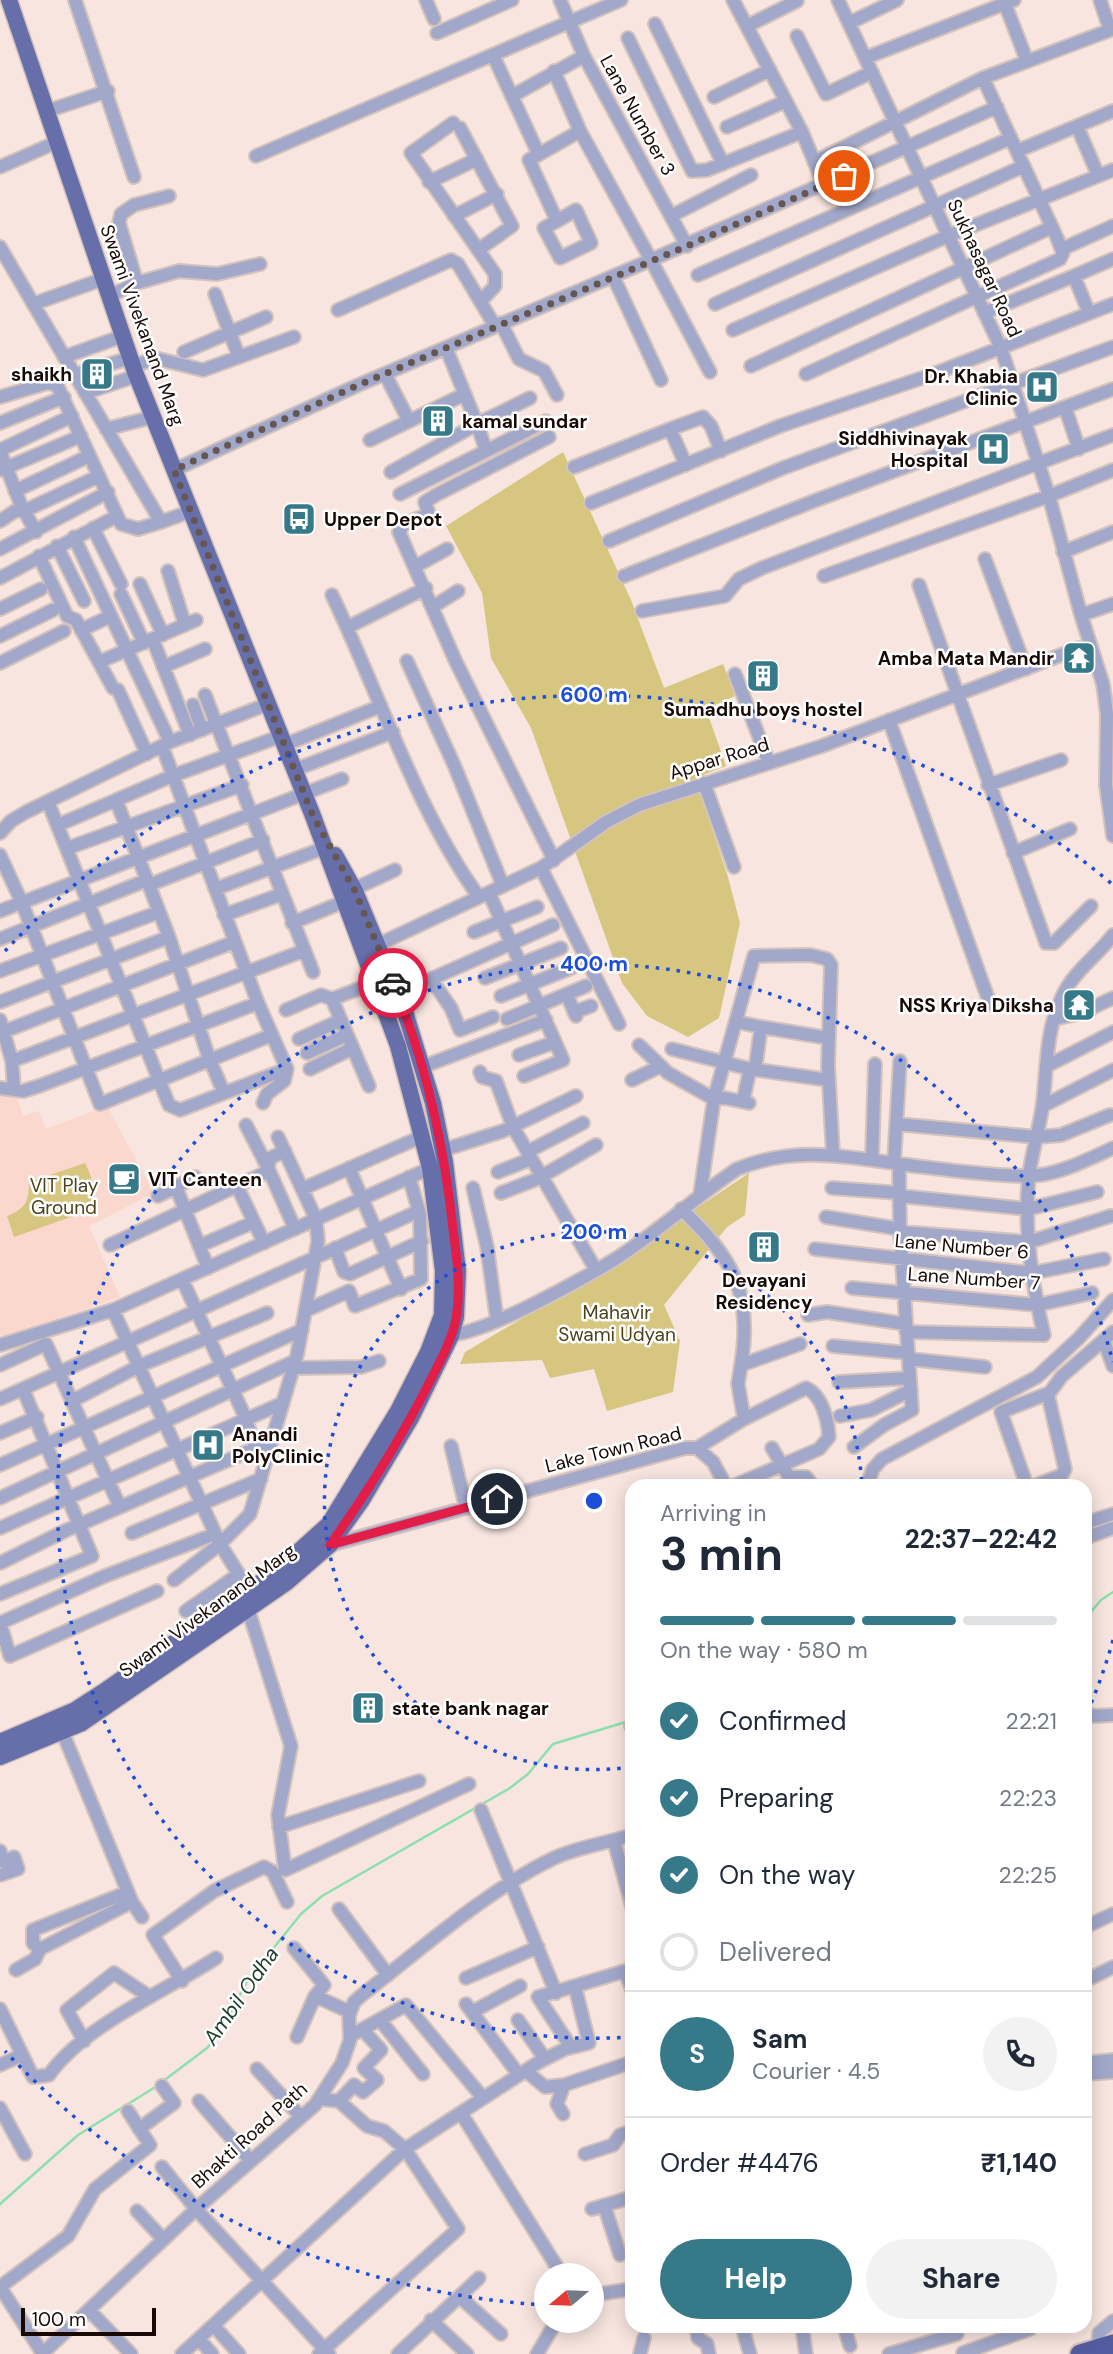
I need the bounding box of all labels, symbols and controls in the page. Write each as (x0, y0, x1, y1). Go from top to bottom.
street label: Lane Number 3 (594, 51, 681, 180)
pin (814, 146, 874, 206)
icon: bag (825, 157, 863, 195)
street label: Sukhasagar Road (942, 195, 1028, 341)
street label: Swami Vivekanand Marg (94, 221, 191, 430)
building icon: shaikh (78, 355, 116, 393)
place label: shaikh (11, 362, 72, 387)
place label: Dr. Khabia Clinic (924, 364, 1018, 411)
hospital icon: Dr. Khabia Clinic (1023, 368, 1061, 406)
building icon: kamal sundar (419, 402, 457, 440)
place label: kamal sundar (462, 409, 587, 434)
place label: Siddhivinayak Hospital (838, 426, 968, 473)
hospital icon: Siddhivinayak Hospital (974, 430, 1012, 468)
bus stop icon: Upper Depot (280, 500, 318, 538)
place label: Upper Depot (324, 507, 442, 532)
temple icon: Amba Mata Mandir (1060, 639, 1098, 677)
place label: Amba Mata Mandir (878, 646, 1054, 671)
building icon: Sumadhu boys hostel (744, 657, 782, 695)
text: 600 m (560, 681, 628, 709)
place label: Sumadhu boys hostel (664, 697, 862, 722)
street label: Appar Road (666, 731, 772, 785)
courier (358, 948, 428, 1018)
text: 400 m (560, 950, 628, 978)
icon: car (374, 964, 412, 1002)
temple icon: NSS Kriya Diksha (1060, 986, 1098, 1024)
place label: NSS Kriya Diksha (899, 993, 1054, 1018)
cafe icon: VIT Canteen (105, 1160, 143, 1198)
place label: VIT Canteen (148, 1167, 262, 1192)
park label: VIT Play Ground (30, 1173, 99, 1220)
text: 200 m (561, 1218, 627, 1246)
building icon: Devayani Residency (745, 1228, 783, 1266)
street label: Lane Number 6 (894, 1228, 1030, 1265)
street label: Lane Number 7 (907, 1261, 1041, 1296)
place label: Devayani Residency (716, 1268, 813, 1315)
park label: Mahavir Swami Udyan (558, 1300, 676, 1347)
street label: Lake Town Road (542, 1420, 684, 1479)
place label: Anandi PolyClinic (232, 1422, 324, 1469)
hospital icon: Anandi PolyClinic (189, 1426, 227, 1464)
pin (467, 1469, 527, 1529)
icon: home (478, 1480, 516, 1518)
centre of rings (582, 1489, 606, 1513)
text: Arriving in (660, 1498, 766, 1528)
text: 22:37–22:42 (905, 1522, 1057, 1556)
text: 3 min (660, 1524, 783, 1584)
street label: Swami Vivekanand Marg (114, 1538, 301, 1683)
text: On the way · 580 m (660, 1635, 868, 1665)
building icon: state bank nagar (349, 1689, 387, 1727)
place label: state bank nagar (392, 1696, 549, 1721)
icon: check (660, 1702, 698, 1740)
text: Confirmed (719, 1704, 846, 1738)
text: 22:21 (1005, 1706, 1057, 1736)
icon: check (660, 1779, 698, 1817)
text: Preparing (719, 1781, 834, 1815)
text: 22:23 (999, 1783, 1057, 1813)
icon: check (660, 1856, 698, 1894)
text: On the way (719, 1858, 855, 1892)
text: 22:25 (999, 1860, 1057, 1890)
text: Delivered (719, 1935, 832, 1969)
water label: Ambil Odha (196, 1941, 285, 2052)
button: phone (983, 2017, 1057, 2091)
text: Sam (752, 2022, 807, 2056)
text: S (689, 2037, 705, 2071)
text: Courier · 4.5 (752, 2056, 880, 2086)
street label: Bhakti Road Path (186, 2077, 313, 2194)
text: Order #4476 (660, 2146, 819, 2180)
text: ₹1,140 (980, 2146, 1057, 2180)
button: Help (660, 2239, 852, 2319)
button: Share (866, 2239, 1057, 2319)
north arrow (534, 2263, 604, 2333)
map controls (534, 2263, 604, 2333)
scale bar (21, 2305, 156, 2337)
text: 100 m (32, 2307, 86, 2332)

